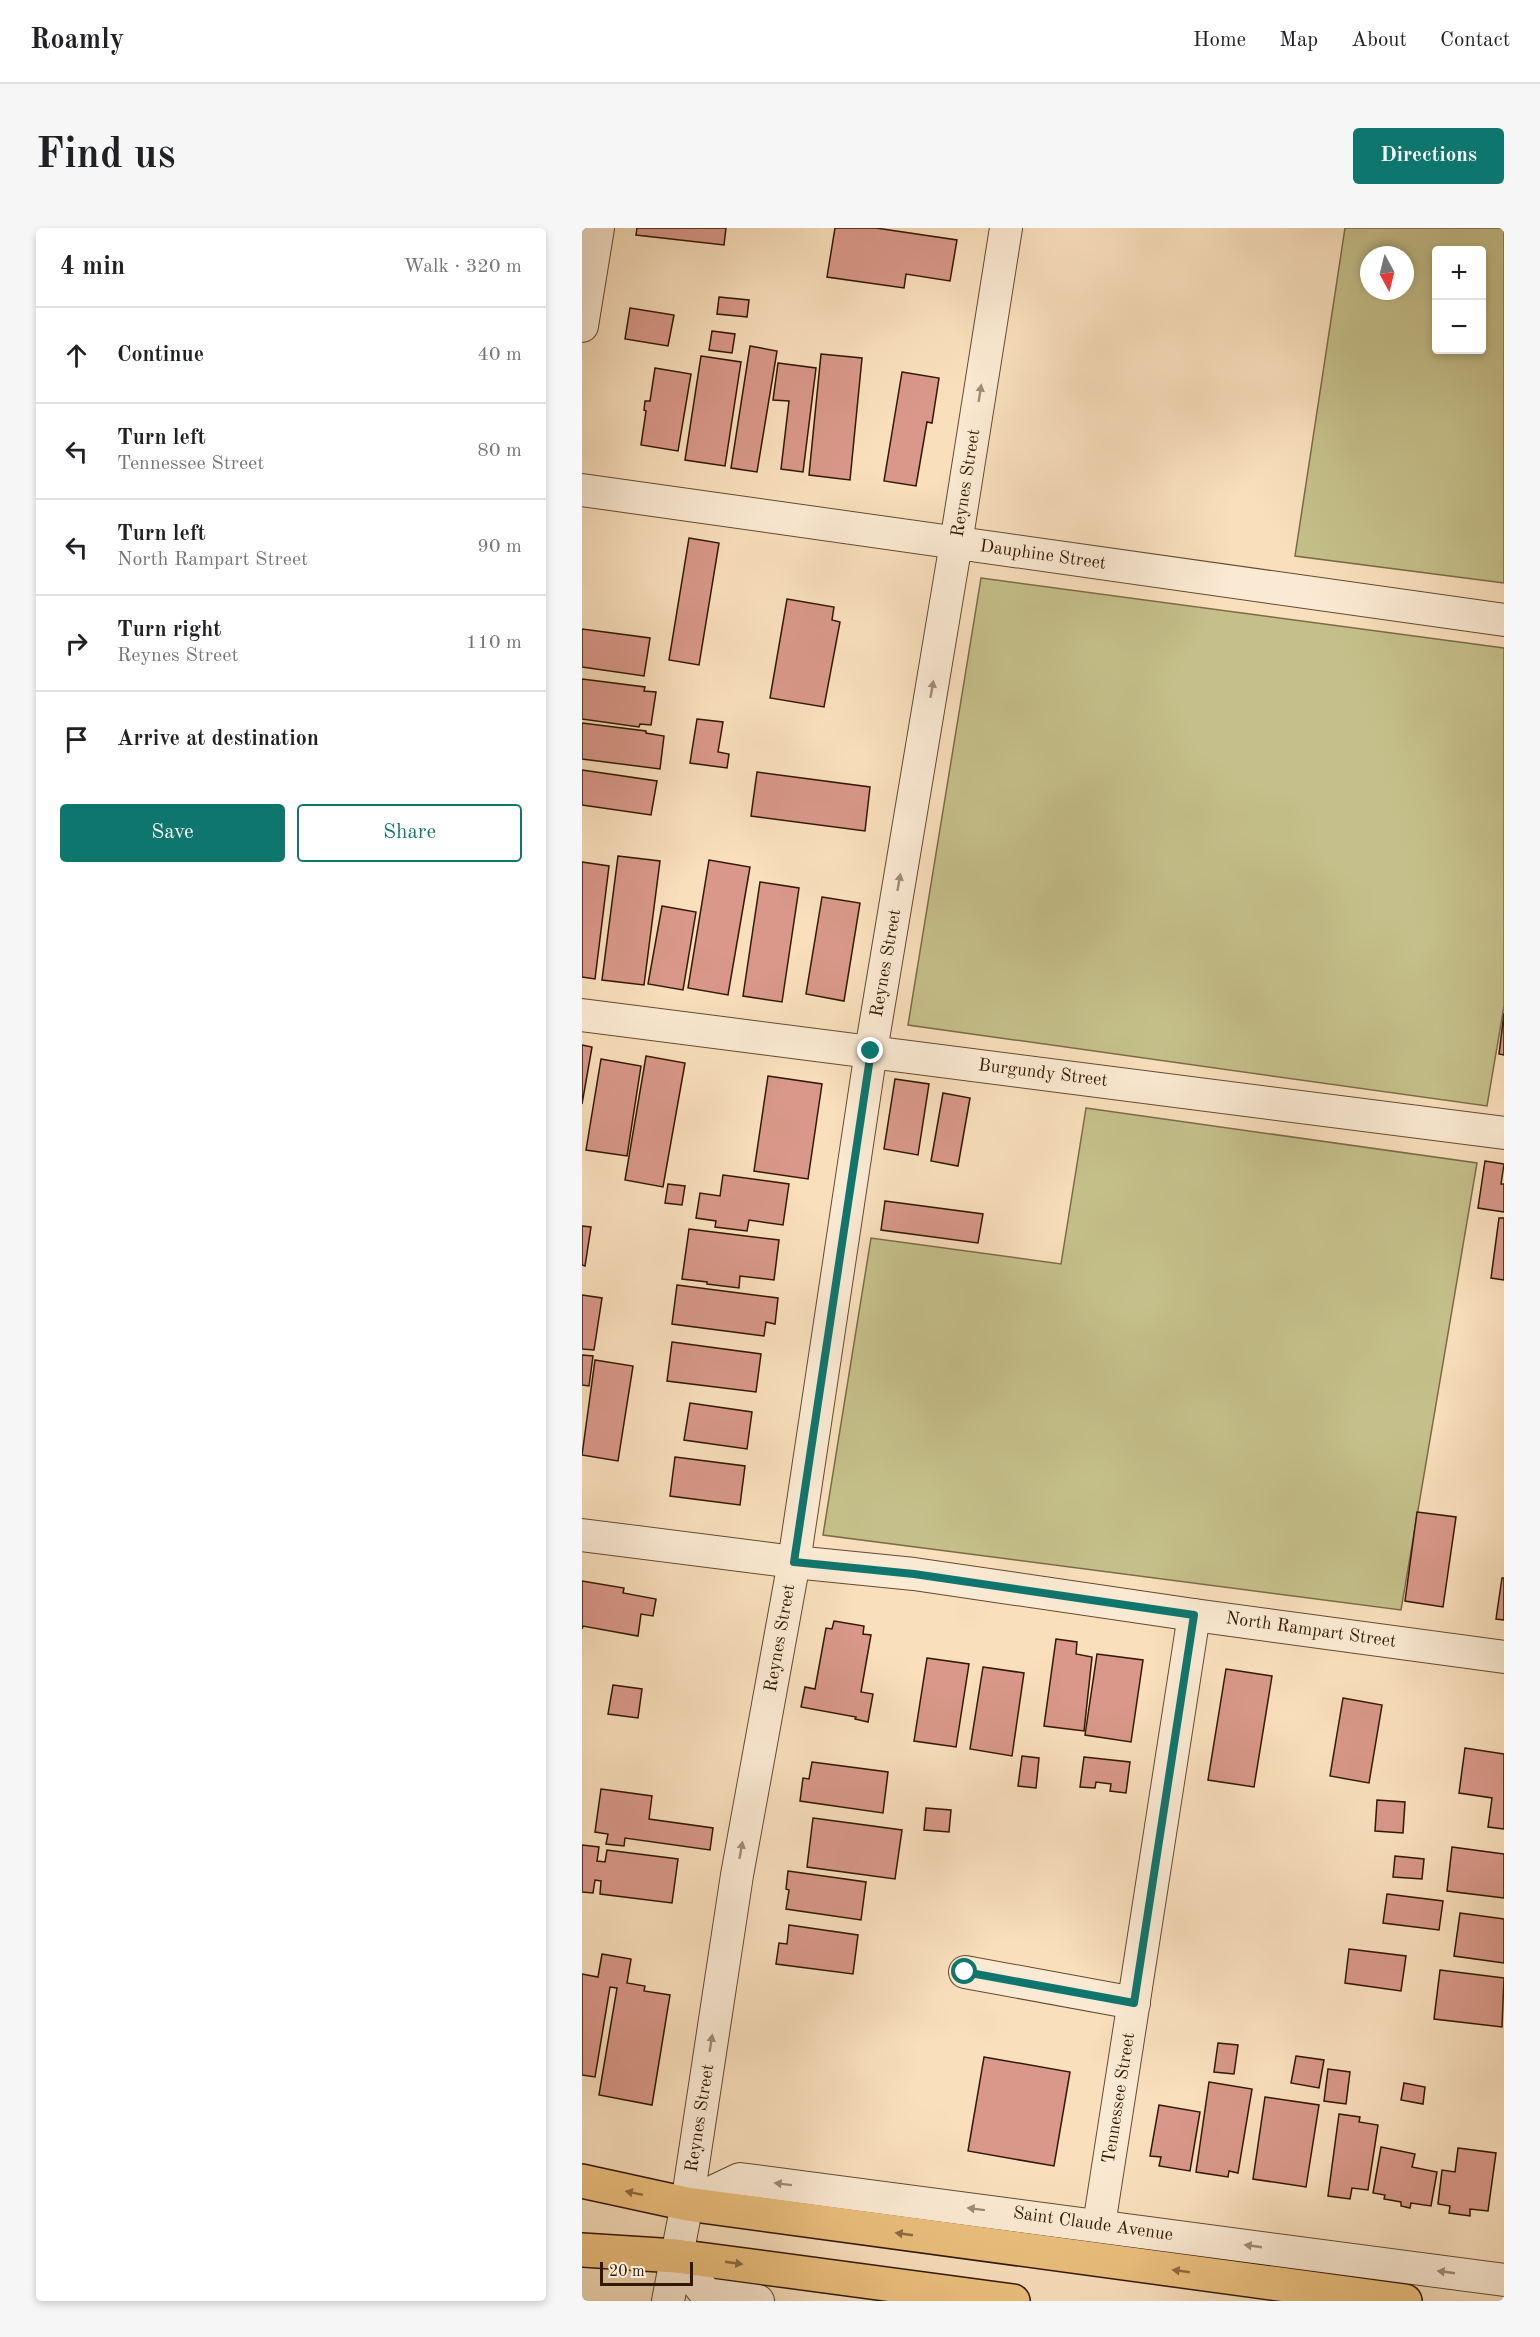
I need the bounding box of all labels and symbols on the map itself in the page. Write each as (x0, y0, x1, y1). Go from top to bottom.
north arrow (1360, 246, 1414, 300)
one-way arrow (976, 384, 985, 403)
street label: Reynes Street (949, 428, 983, 538)
street label: Dauphine Street (979, 537, 1107, 573)
one-way arrow (928, 680, 937, 699)
one-way arrow (895, 872, 904, 891)
street label: Reynes Street (868, 908, 904, 1018)
route end (857, 1037, 883, 1063)
street label: Burgundy Street (977, 1056, 1109, 1090)
street label: Reynes Street (762, 1583, 798, 1693)
street label: North Rampart Street (1225, 1609, 1397, 1651)
one-way arrow (737, 1840, 746, 1859)
route start (951, 1958, 977, 1984)
street label: Tennessee Street (1100, 2031, 1138, 2165)
one-way arrow (707, 2033, 716, 2052)
street label: Reynes Street (683, 2063, 717, 2173)
one-way arrow (773, 2179, 792, 2189)
one-way arrow (625, 2187, 644, 2197)
one-way arrow (967, 2204, 986, 2214)
street label: Saint Claude Avenue (1012, 2204, 1174, 2244)
one-way arrow (895, 2229, 914, 2238)
one-way arrow (1243, 2241, 1262, 2250)
scale bar (600, 2259, 693, 2286)
one-way arrow (724, 2259, 743, 2268)
one-way arrow (1171, 2266, 1190, 2275)
one-way arrow (1436, 2267, 1455, 2277)

